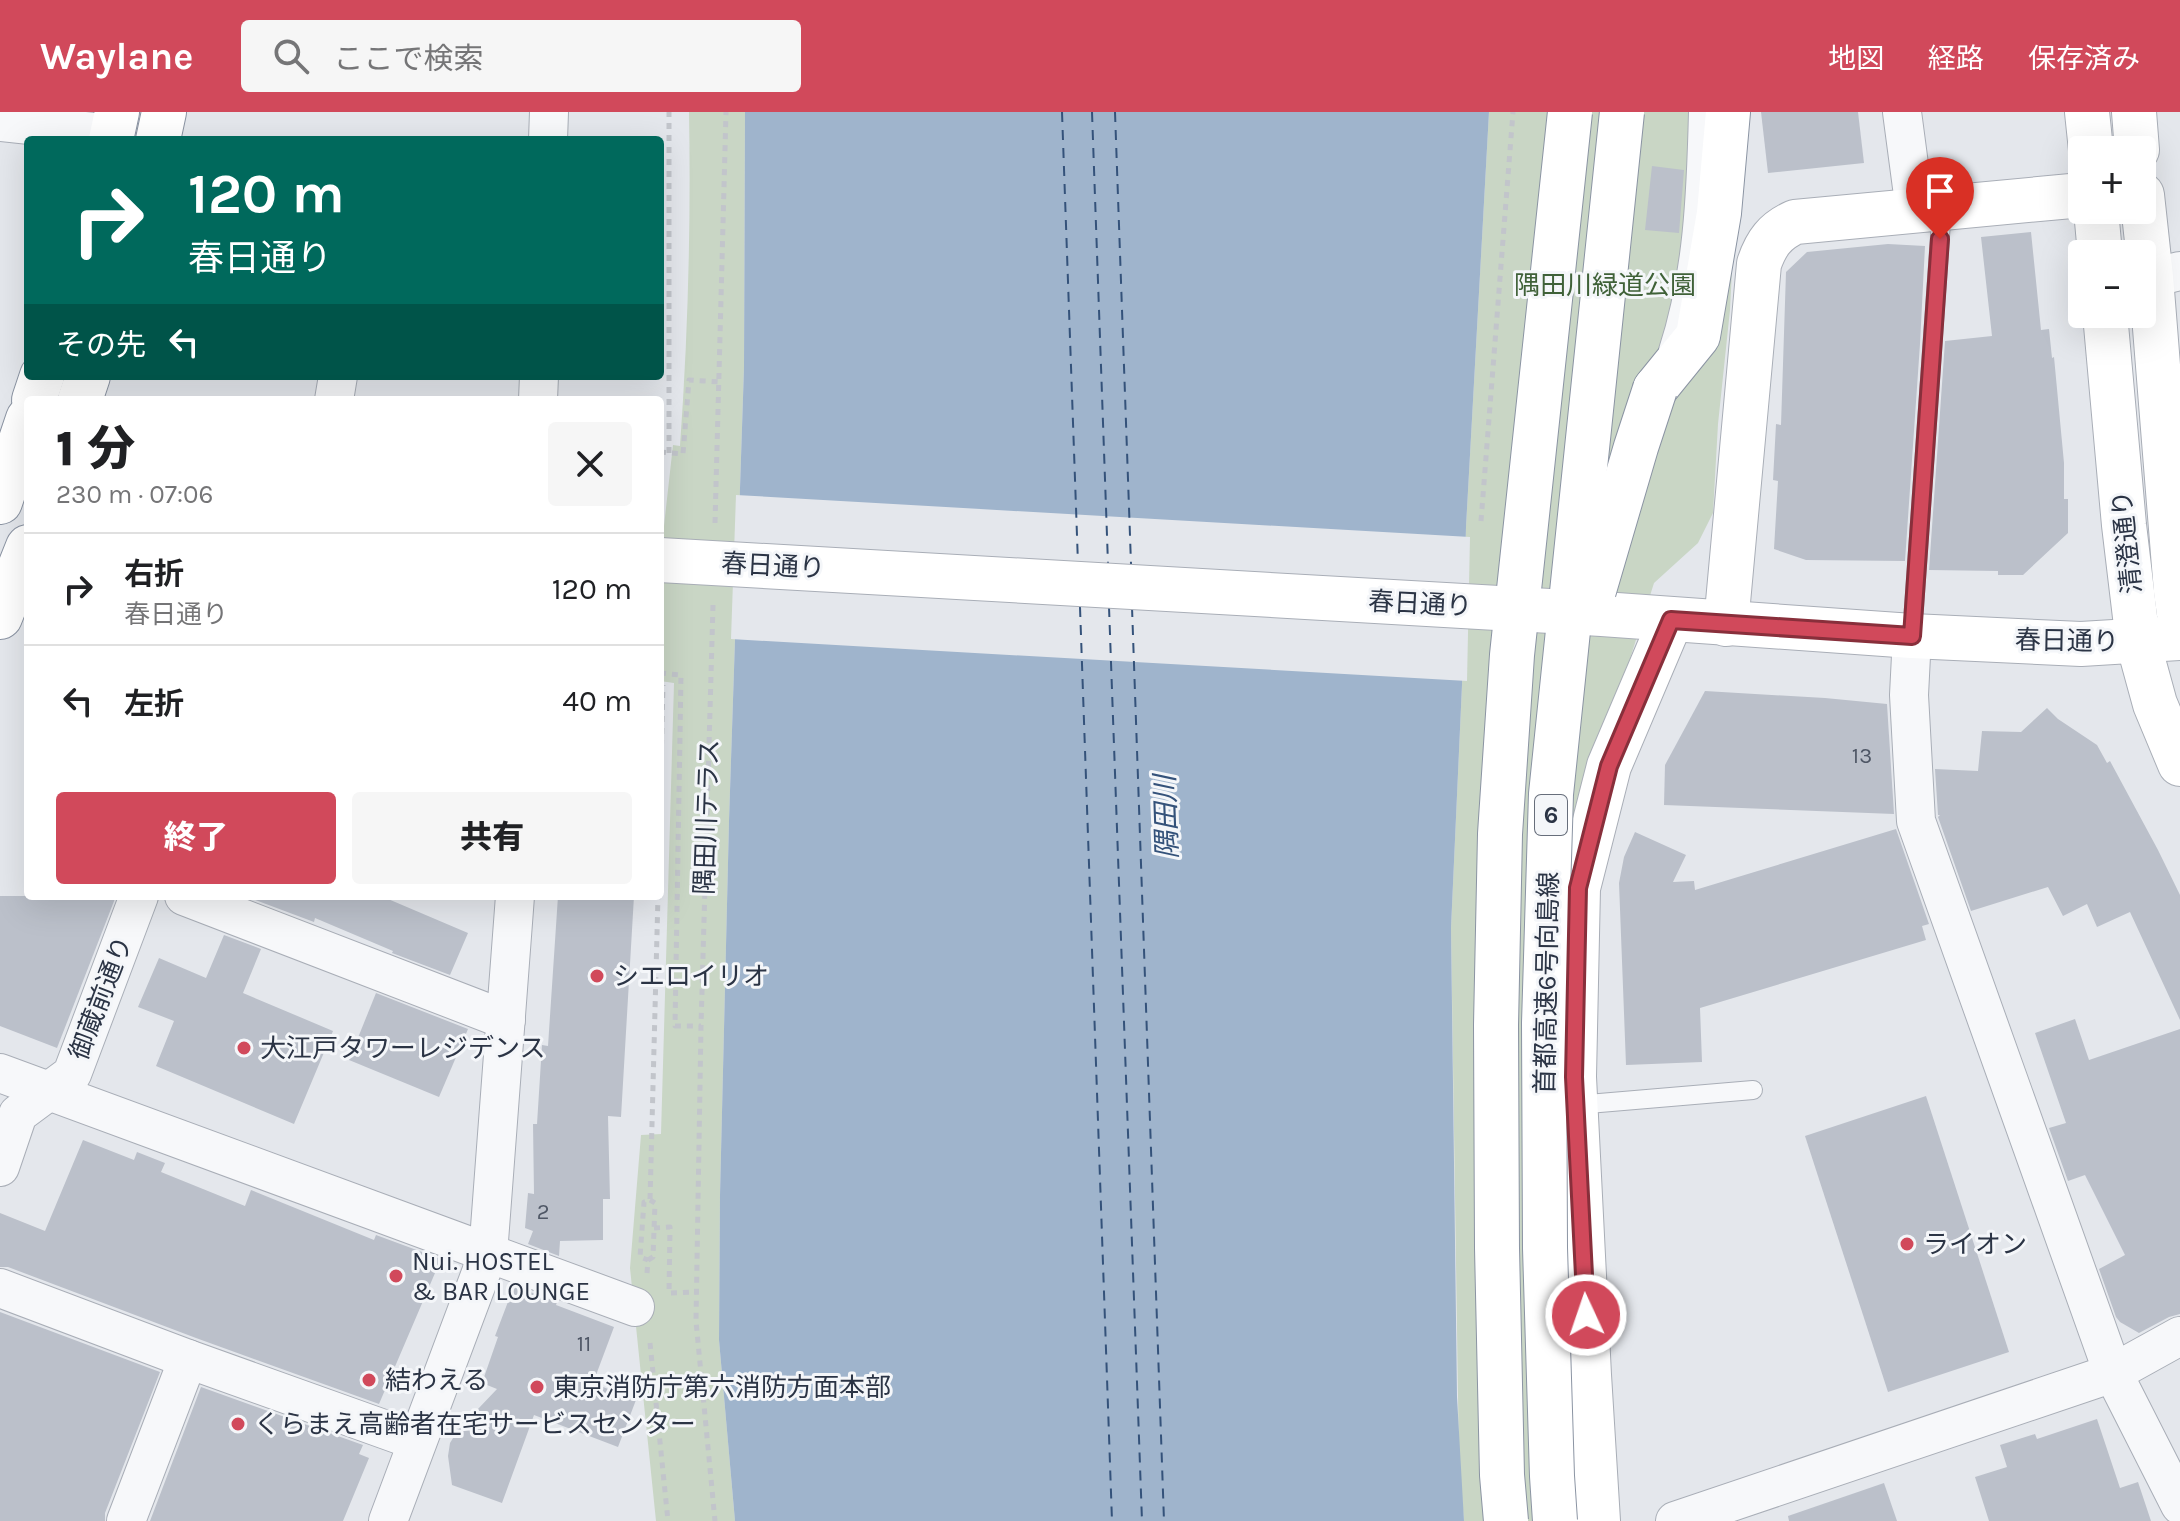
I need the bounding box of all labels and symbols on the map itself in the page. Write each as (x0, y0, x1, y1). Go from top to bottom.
pin (1906, 157, 1974, 239)
park label: 隅田川緑道公園 (1514, 270, 1696, 301)
street label: 清澄通り (2106, 489, 2148, 595)
street label: 春日通り (720, 548, 826, 584)
street label: 春日通り (1367, 586, 1473, 622)
street label: 春日通り (2015, 625, 2119, 657)
street label: 隅田川テラス (689, 739, 725, 895)
house number: 13 (1852, 743, 1872, 769)
water label: 隅田川 (1148, 771, 1184, 860)
road number: 6 (1535, 795, 1567, 835)
street label: 首都高速6号向島線 (1530, 871, 1564, 1095)
street label: 御蔵前通り (63, 932, 139, 1064)
place label: シエロイリオ (613, 961, 769, 992)
marker: シエロイリオ (588, 967, 606, 985)
place label: 大江戸タワーレジデンス (260, 1033, 545, 1064)
marker: 大江戸タワーレジデンス (235, 1039, 253, 1057)
house number: 2 (537, 1199, 549, 1225)
place label: ライオン (1923, 1229, 2027, 1260)
marker: ライオン (1898, 1235, 1916, 1253)
place label: Nui. HOSTEL & BAR LOUNGE (412, 1246, 590, 1307)
marker: Nui. HOSTEL & BAR LOUNGE (387, 1267, 405, 1285)
position arrow (1544, 1273, 1628, 1357)
house number: 11 (577, 1331, 591, 1357)
place label: 結わえる (385, 1365, 488, 1396)
marker: 結わえる (360, 1371, 378, 1389)
place label: 東京消防庁第六消防方面本部 (553, 1372, 891, 1403)
marker: 東京消防庁第六消防方面本部 (528, 1378, 546, 1396)
place label: くらまえ高齢者在宅サービスセンター (254, 1409, 696, 1440)
marker: くらまえ高齢者在宅サービスセンター (229, 1415, 247, 1433)

